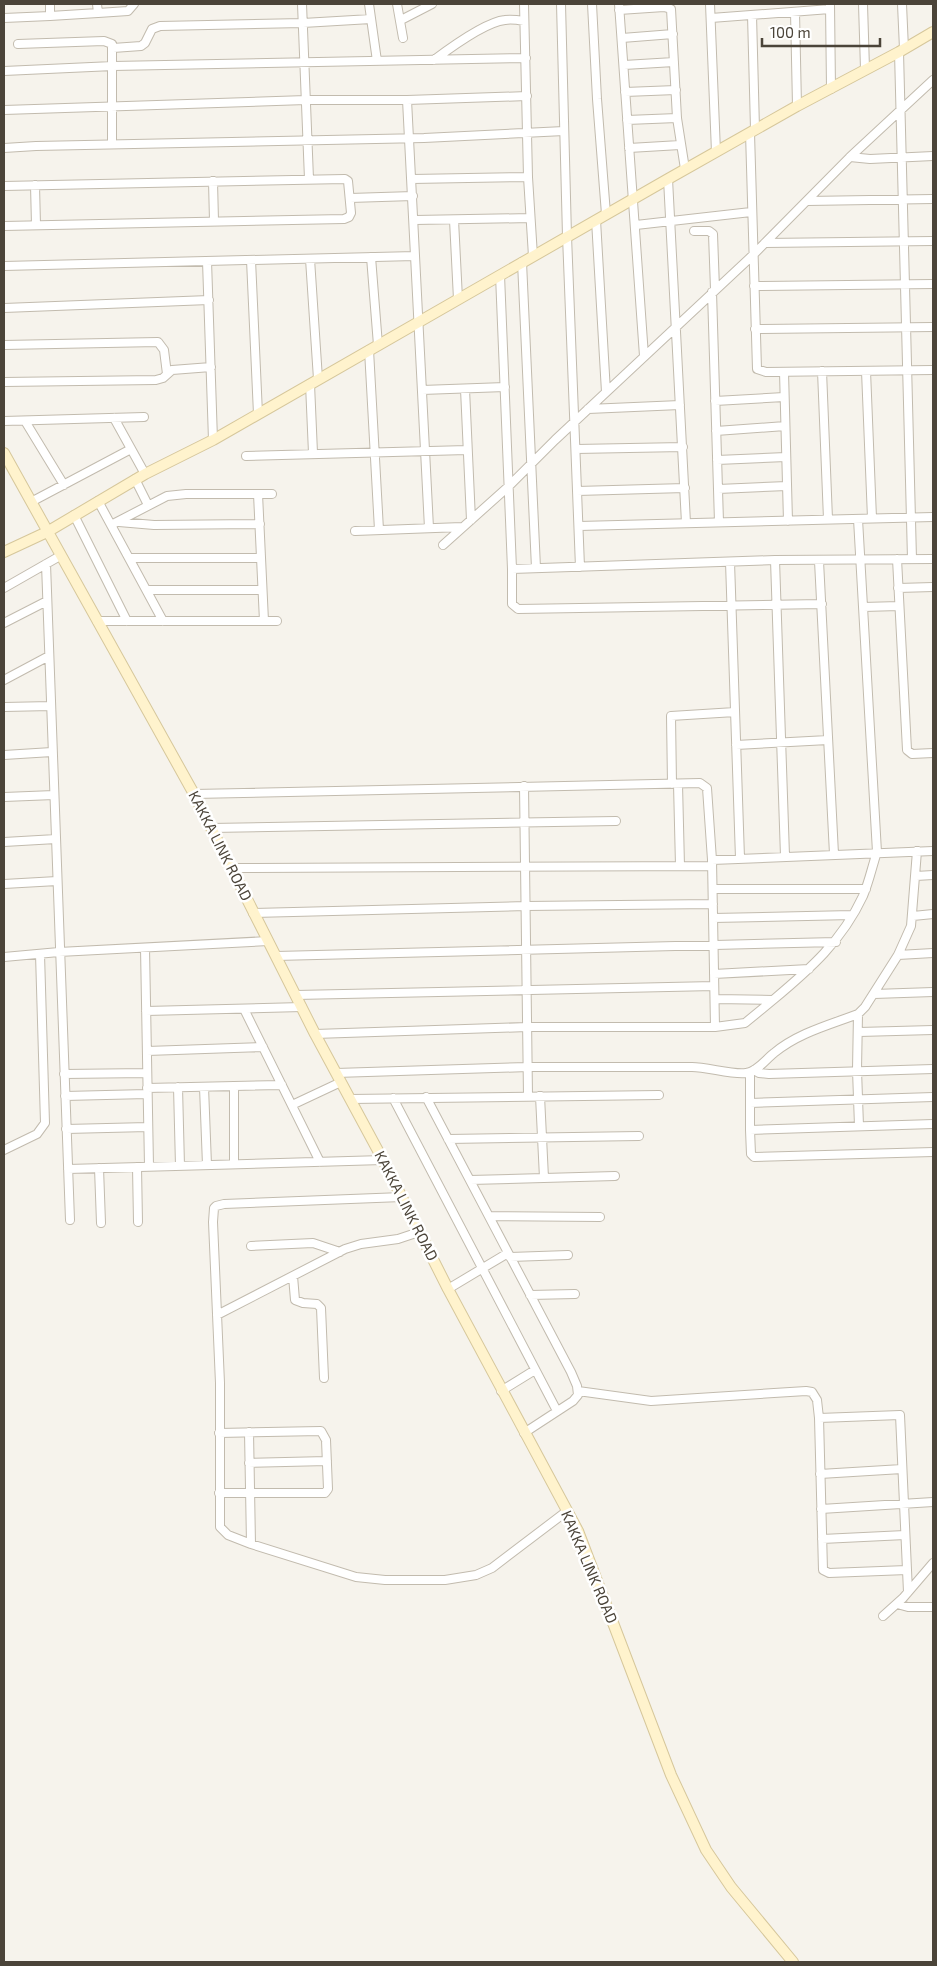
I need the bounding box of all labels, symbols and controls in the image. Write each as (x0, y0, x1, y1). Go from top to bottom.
scale bar (762, 15, 880, 47)
text: 100 m (770, 23, 811, 41)
street label: KAKKA LINK ROAD (185, 788, 256, 904)
street label: KAKKA LINK ROAD (371, 1148, 442, 1264)
street label: KAKKA LINK ROAD (558, 1507, 622, 1626)

